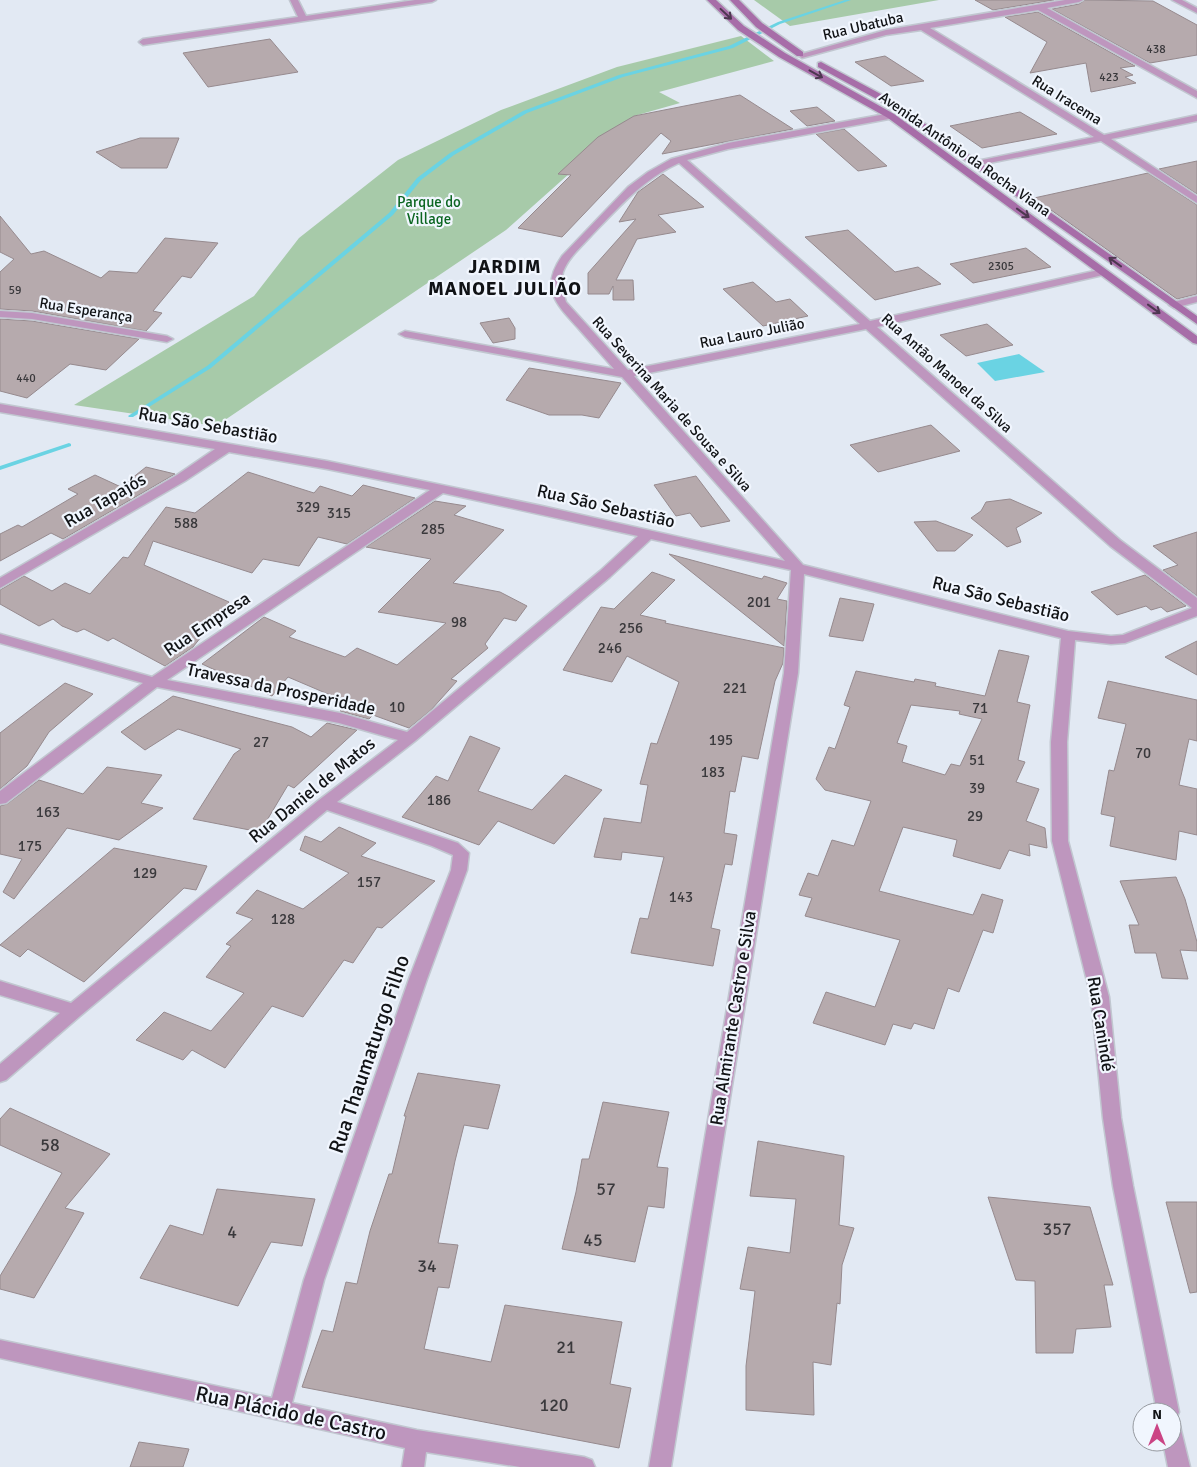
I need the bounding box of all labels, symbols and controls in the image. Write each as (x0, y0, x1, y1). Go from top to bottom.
one-way arrow (719, 8, 732, 20)
street label: Rua Ubatuba (821, 8, 905, 44)
house number: 438 (1146, 42, 1166, 57)
one-way arrow (808, 69, 822, 79)
house number: 423 (1099, 70, 1119, 85)
street label: Rua Iracema (1029, 71, 1105, 129)
street label: Avenida Antônio da Rocha Viana (876, 88, 1054, 220)
park label: Parque do Village (397, 193, 461, 228)
one-way arrow (1016, 208, 1030, 218)
district label: JARDIM MANOEL JULIÃO (428, 255, 582, 301)
one-way arrow (1108, 257, 1122, 267)
house number: 2305 (988, 259, 1014, 274)
house number: 59 (9, 283, 21, 298)
street label: Rua Esperança (38, 294, 134, 326)
one-way arrow (1147, 304, 1161, 314)
street label: Rua Antão Manoel da Silva (878, 309, 1016, 437)
street label: Rua Severina Maria de Sousa e Silva (589, 313, 755, 495)
street label: Rua Lauro Julião (698, 314, 806, 352)
house number: 440 (16, 371, 36, 386)
street label: Rua São Sebastião (137, 402, 279, 448)
street label: Rua Tapajós (60, 468, 150, 532)
street label: Rua São Sebastião (535, 479, 677, 533)
house number: 329 (296, 498, 320, 516)
house number: 315 (327, 504, 351, 522)
house number: 588 (174, 514, 198, 532)
house number: 285 (421, 520, 445, 538)
street label: Rua São Sebastião (930, 571, 1072, 627)
street label: Rua Empresa (160, 587, 254, 661)
house number: 201 (747, 593, 771, 611)
house number: 98 (451, 613, 467, 631)
house number: 256 (619, 619, 643, 637)
house number: 246 (598, 639, 622, 657)
street label: Travessa da Prosperidade (184, 658, 378, 720)
house number: 221 (723, 679, 747, 697)
house number: 10 (389, 698, 405, 716)
house number: 71 (972, 699, 988, 717)
house number: 195 (709, 731, 733, 749)
street label: Rua Daniel de Matos (244, 732, 380, 848)
house number: 27 (253, 733, 269, 751)
house number: 70 (1135, 744, 1151, 762)
house number: 51 (969, 751, 985, 769)
house number: 183 (701, 763, 725, 781)
house number: 39 (969, 779, 985, 797)
house number: 186 (427, 791, 451, 809)
house number: 163 (36, 803, 60, 821)
house number: 29 (967, 807, 983, 825)
house number: 175 (18, 837, 42, 855)
house number: 129 (133, 864, 157, 882)
house number: 157 (357, 873, 381, 891)
house number: 143 (669, 888, 693, 906)
street label: Rua Almirante Castro e Silva (705, 909, 761, 1127)
house number: 128 (271, 910, 295, 928)
street label: Rua Thaumaturgo Filho (323, 951, 415, 1157)
street label: Rua Canindé (1083, 975, 1119, 1073)
house number: 58 (40, 1134, 60, 1156)
house number: 57 (596, 1178, 616, 1200)
house number: 357 (1042, 1218, 1072, 1240)
house number: 4 (227, 1221, 237, 1243)
house number: 45 (583, 1229, 603, 1251)
house number: 34 (417, 1255, 437, 1277)
house number: 21 (556, 1336, 576, 1358)
street label: Rua Plácido de Castro (193, 1380, 389, 1446)
house number: 120 (539, 1394, 569, 1416)
north arrow (1132, 1402, 1182, 1452)
text: N (1152, 1406, 1162, 1423)

